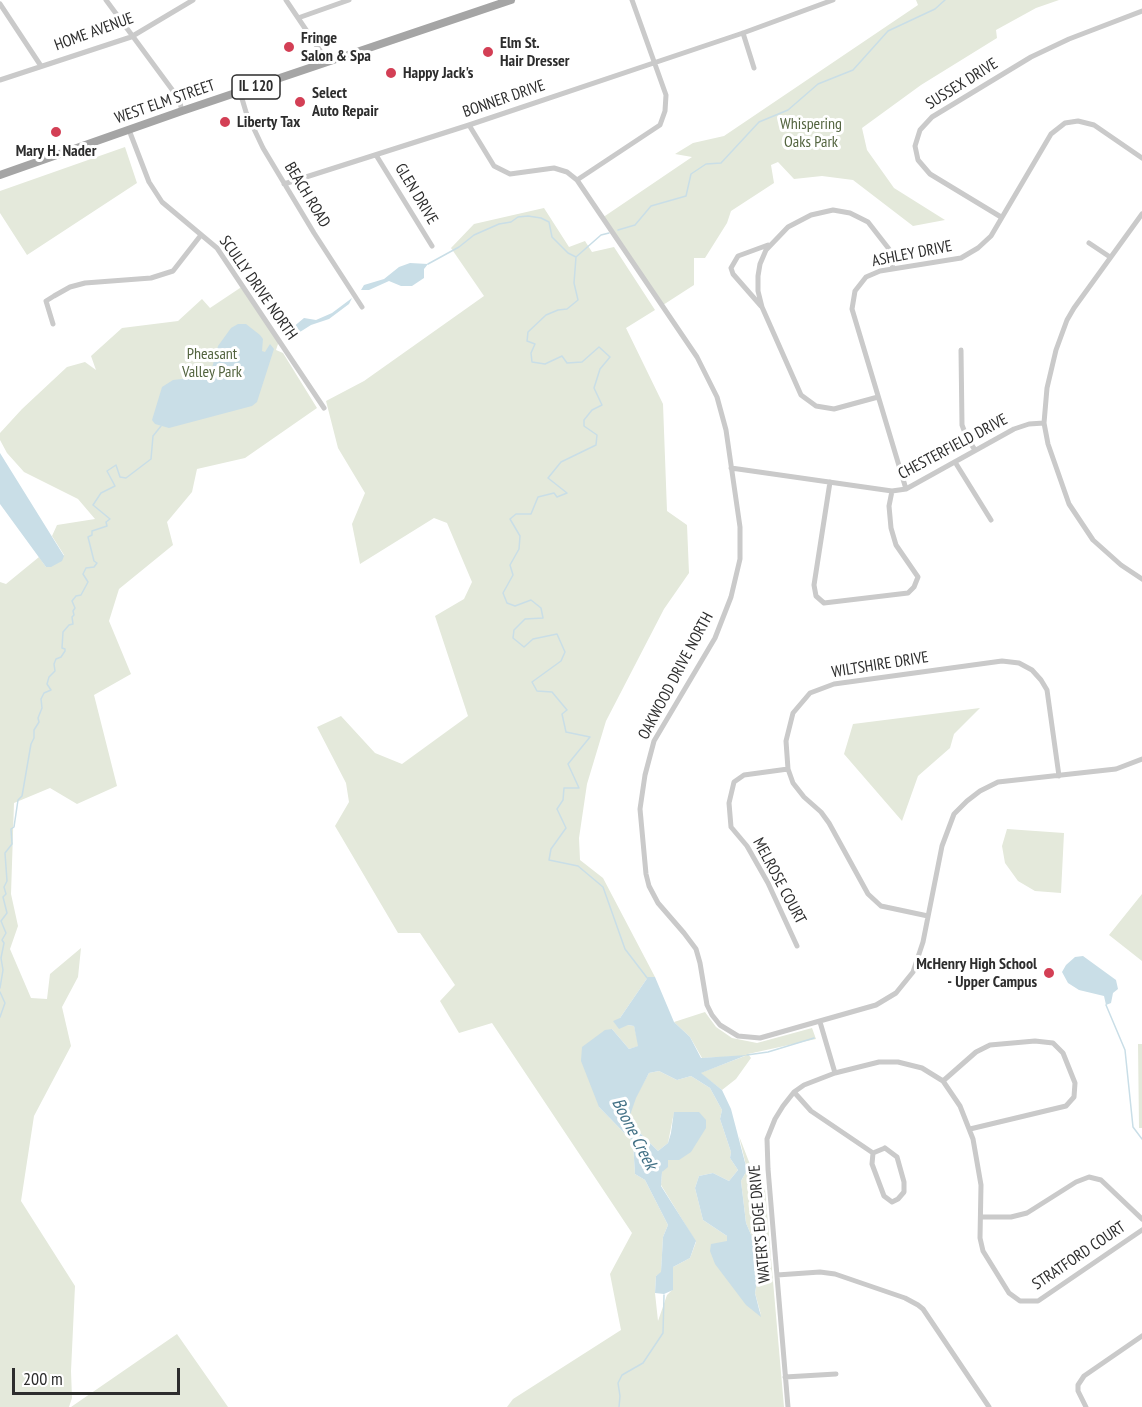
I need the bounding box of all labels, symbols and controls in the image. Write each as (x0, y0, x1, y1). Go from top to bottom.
street label: HOME AVENUE (52, 9, 136, 55)
place label: Fringe Salon & Spa (301, 28, 371, 66)
place label: Elm St. Hair Dresser (500, 33, 570, 71)
marker: Fringe Salon & Spa (282, 40, 296, 54)
marker: Elm St. Hair Dresser (481, 45, 495, 59)
street label: SUSSEX DRIVE (922, 54, 1002, 114)
place label: Happy Jack's (403, 63, 473, 83)
marker: Happy Jack's (384, 66, 398, 80)
road number: IL 120 (232, 75, 280, 99)
street label: WEST ELM STREET (112, 76, 218, 128)
street label: BONNER DRIVE (460, 76, 548, 122)
place label: Select Auto Repair (312, 83, 379, 121)
marker: Select Auto Repair (293, 95, 307, 109)
place label: Liberty Tax (237, 112, 300, 132)
park label: Whispering Oaks Park (780, 114, 842, 152)
marker: Liberty Tax (218, 115, 232, 129)
marker: Mary H. Nader (49, 125, 63, 139)
place label: Mary H. Nader (16, 141, 96, 161)
street label: BEACH ROAD (280, 159, 334, 231)
street label: GLEN DRIVE (390, 160, 442, 228)
street label: SCULLY DRIVE NORTH (215, 232, 301, 344)
street label: ASHLEY DRIVE (870, 237, 954, 271)
park label: Pheasant Valley Park (182, 344, 242, 382)
street label: CHESTERFIELD DRIVE (895, 410, 1011, 484)
street label: OAKWOOD DRIVE NORTH (634, 609, 718, 743)
street label: WILTSHIRE DRIVE (830, 648, 930, 682)
street label: MELROSE COURT (748, 835, 810, 927)
place label: McHenry High School - Upper Campus (916, 954, 1037, 992)
marker: McHenry High School - Upper Campus (1042, 966, 1056, 980)
water label: Boone Creek (607, 1094, 661, 1174)
street label: WATER’S EDGE DRIVE (745, 1164, 775, 1284)
street label: STRATFORD COURT (1029, 1218, 1129, 1294)
scale bar (15, 1356, 183, 1394)
text: 200 m (23, 1367, 63, 1390)

